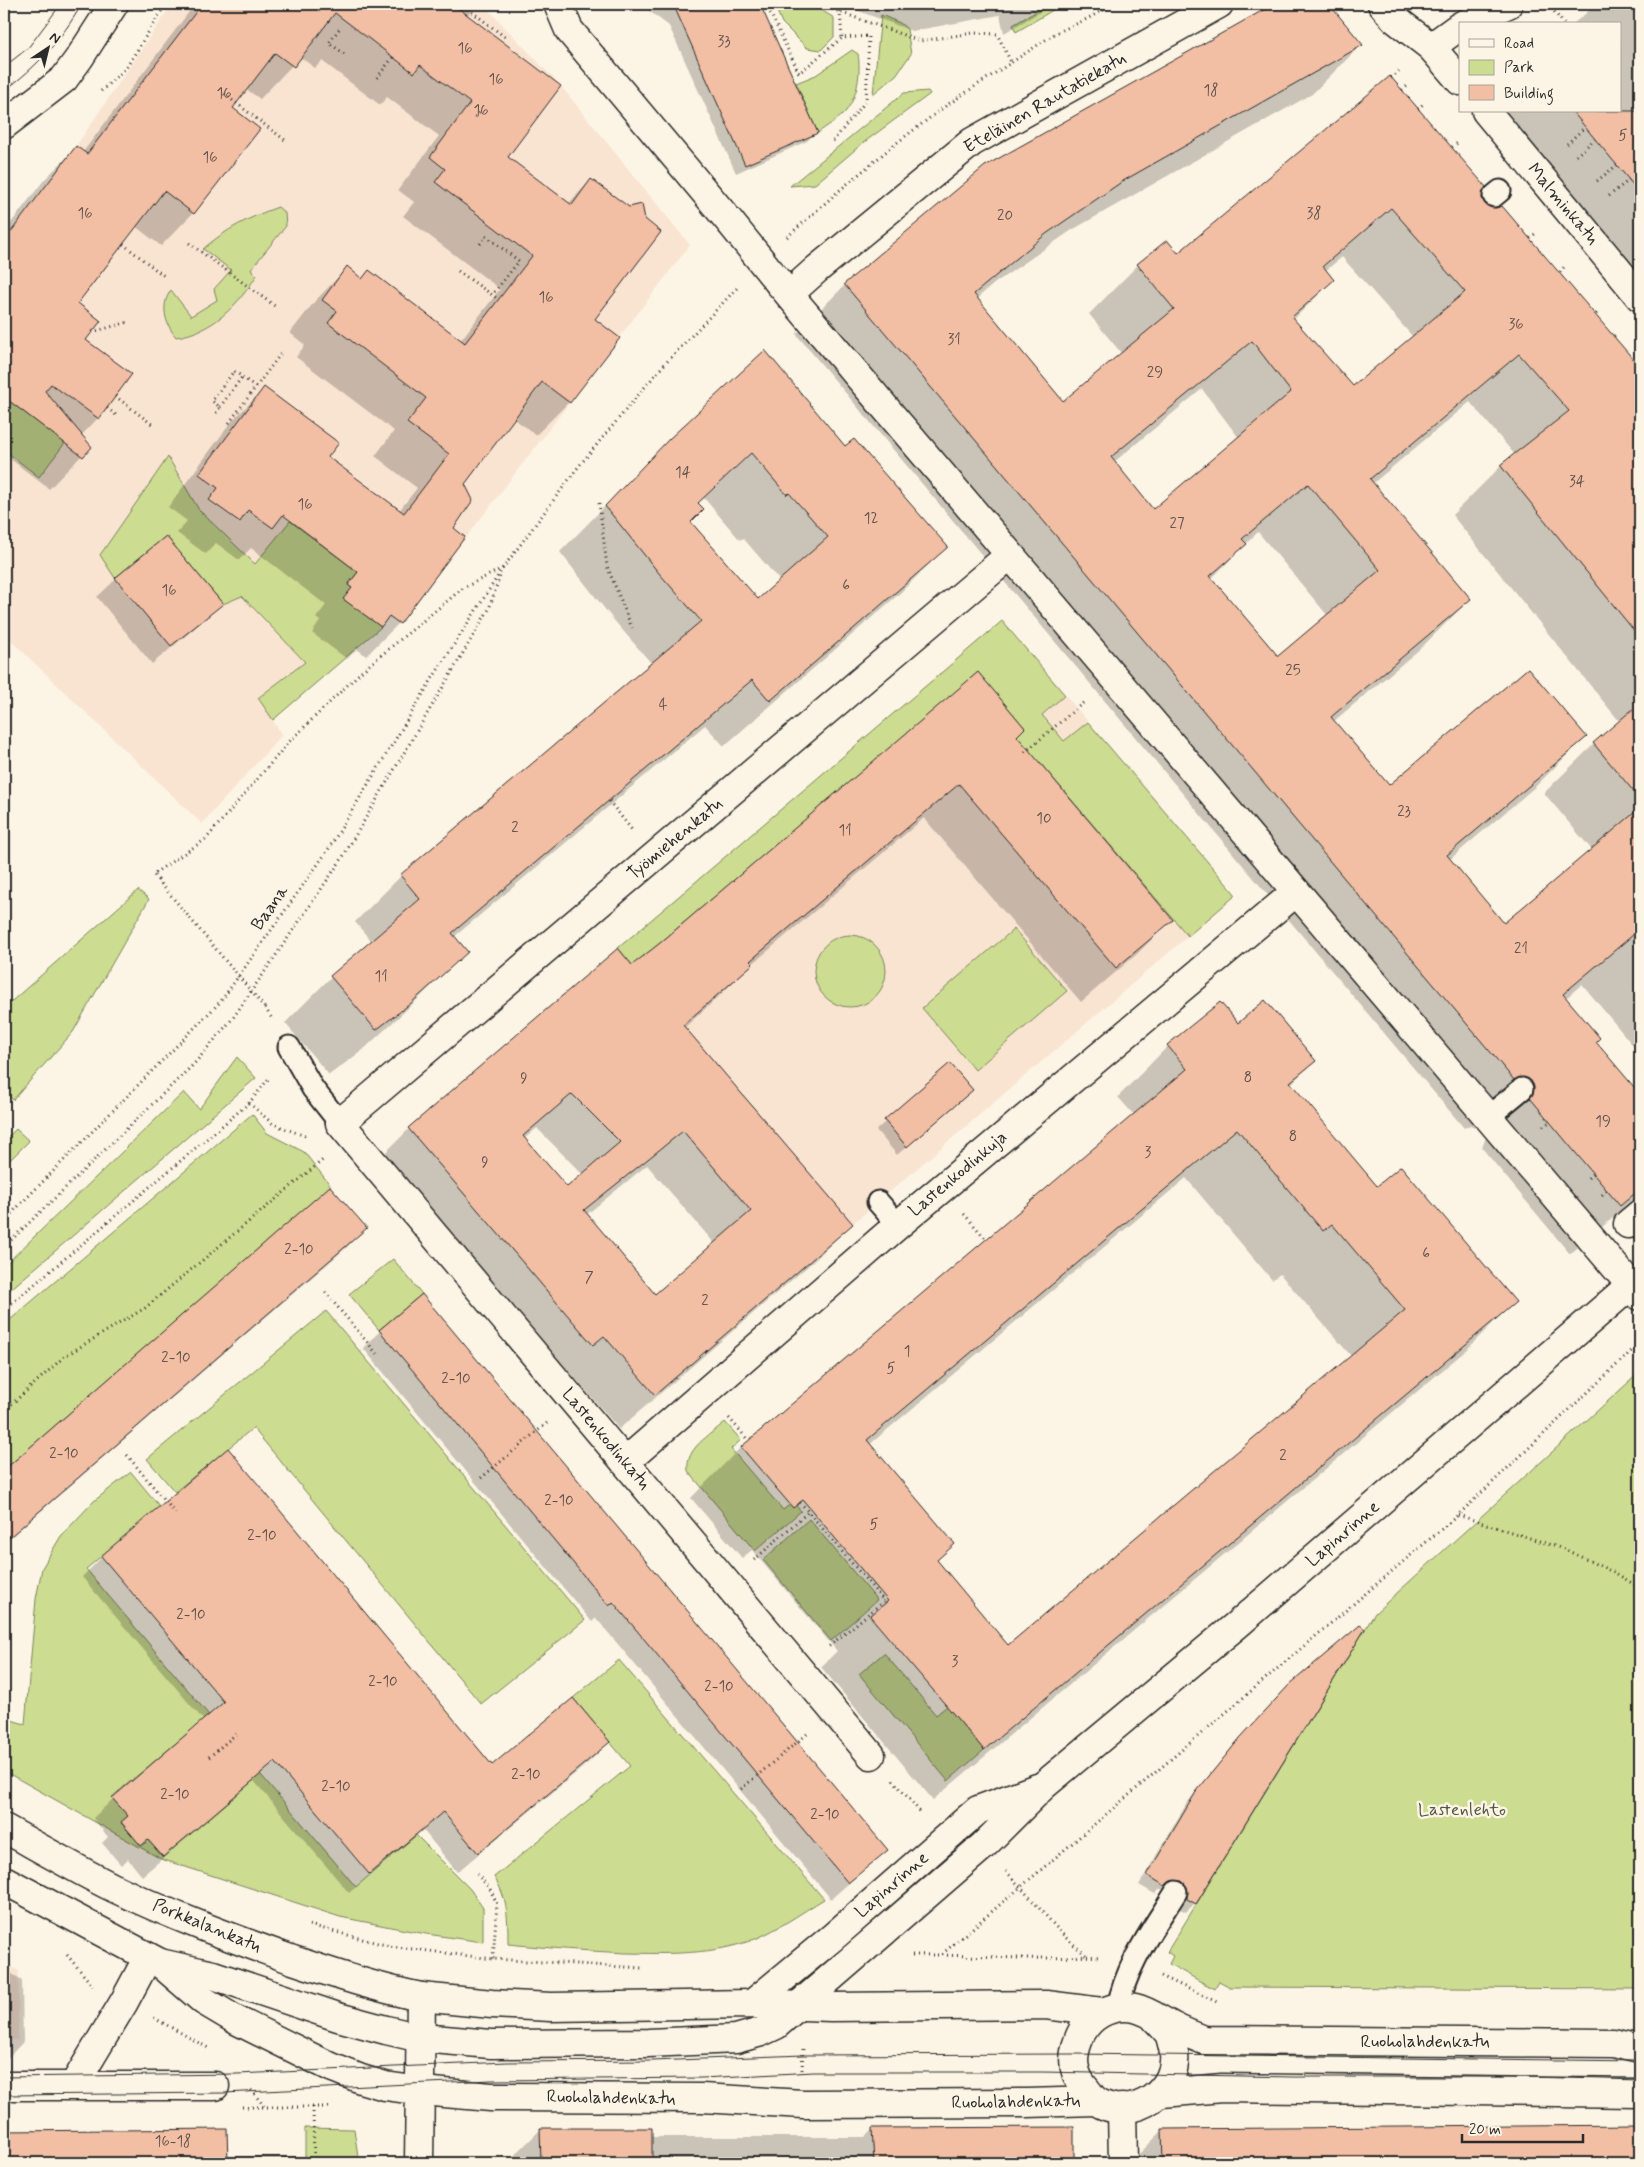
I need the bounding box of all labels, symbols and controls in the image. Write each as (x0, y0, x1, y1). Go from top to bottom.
north arrow (22, 22, 72, 72)
legend (1459, 22, 1622, 112)
text: N (46, 28, 64, 48)
house number: 33 (717, 32, 731, 52)
text: Road (1504, 34, 1534, 54)
house number: 16 (457, 39, 473, 59)
street label: Eteläinen Rautatiekatu (959, 47, 1131, 159)
text: Park (1504, 58, 1534, 78)
house number: 16 (488, 70, 504, 90)
house number: 18 (1204, 81, 1218, 101)
house number: 16 (216, 84, 232, 104)
text: Building (1504, 84, 1554, 105)
house number: 16 (473, 101, 489, 121)
house number: 5 (1618, 126, 1628, 146)
house number: 16 (202, 148, 218, 168)
street label: Malminkatu (1522, 158, 1604, 250)
house number: 16 (77, 204, 93, 224)
house number: 38 (1306, 204, 1322, 224)
house number: 20 (997, 206, 1013, 226)
house number: 16 (538, 288, 554, 308)
house number: 36 (1508, 315, 1524, 335)
house number: 31 (947, 330, 961, 350)
house number: 29 (1147, 363, 1163, 383)
house number: 14 (675, 463, 691, 483)
house number: 34 (1569, 472, 1585, 492)
house number: 16 (297, 495, 313, 515)
house number: 12 (864, 509, 878, 529)
house number: 27 (1170, 514, 1185, 534)
house number: 6 (842, 576, 850, 596)
house number: 16 (161, 581, 177, 601)
house number: 25 (1285, 661, 1301, 681)
house number: 4 (659, 695, 668, 715)
street label: Työmiehenkatu (622, 792, 728, 886)
house number: 23 (1397, 802, 1411, 822)
house number: 10 (1036, 809, 1052, 829)
house number: 2 (511, 818, 519, 838)
house number: 11 (838, 821, 852, 841)
street label: Baana (246, 881, 294, 935)
house number: 21 (1514, 939, 1528, 959)
house number: 11 (374, 967, 388, 987)
house number: 8 (1244, 1068, 1252, 1088)
house number: 9 (520, 1069, 528, 1089)
house number: 19 (1595, 1112, 1611, 1132)
street label: Lastenkodinkuja (904, 1126, 1012, 1222)
house number: 8 (1289, 1127, 1297, 1147)
house number: 3 (1145, 1143, 1152, 1163)
house number: 9 (481, 1153, 489, 1173)
house number: 2-10 (284, 1240, 314, 1260)
house number: 6 (1422, 1244, 1430, 1264)
house number: 7 (584, 1268, 594, 1288)
house number: 2 (701, 1291, 709, 1311)
house number: 1 (904, 1342, 910, 1362)
house number: 2-10 (161, 1348, 191, 1368)
house number: 5 (886, 1359, 896, 1379)
house number: 2-10 (441, 1369, 471, 1389)
street label: Lastenkodinkatu (556, 1383, 656, 1495)
house number: 2-10 (49, 1444, 79, 1464)
house number: 2 (1279, 1446, 1287, 1466)
house number: 2-10 (544, 1491, 574, 1511)
street label: Lapinrinne (1301, 1495, 1385, 1573)
house number: 5 (869, 1515, 879, 1535)
house number: 2-10 (247, 1526, 277, 1546)
house number: 2-10 (176, 1605, 206, 1625)
house number: 3 (952, 1652, 959, 1672)
house number: 2-10 (368, 1672, 398, 1692)
house number: 2-10 (704, 1677, 734, 1697)
house number: 2-10 (511, 1765, 541, 1785)
house number: 2-10 (321, 1777, 351, 1797)
house number: 2-10 (160, 1785, 190, 1805)
park label: Lastenlehto (1418, 1798, 1506, 1822)
house number: 2-10 (810, 1805, 840, 1825)
street label: Lapinrinne (850, 1846, 934, 1924)
street label: Porkkalankatu (149, 1893, 265, 1959)
street label: Ruoholahdenkatu (1360, 2030, 1490, 2054)
street label: Ruoholahdenkatu (546, 2085, 676, 2111)
street label: Ruoholahdenkatu (951, 2089, 1081, 2115)
scale bar (1462, 2112, 1583, 2144)
text: 20 m (1469, 2120, 1501, 2140)
house number: 16-18 (155, 2132, 191, 2152)

